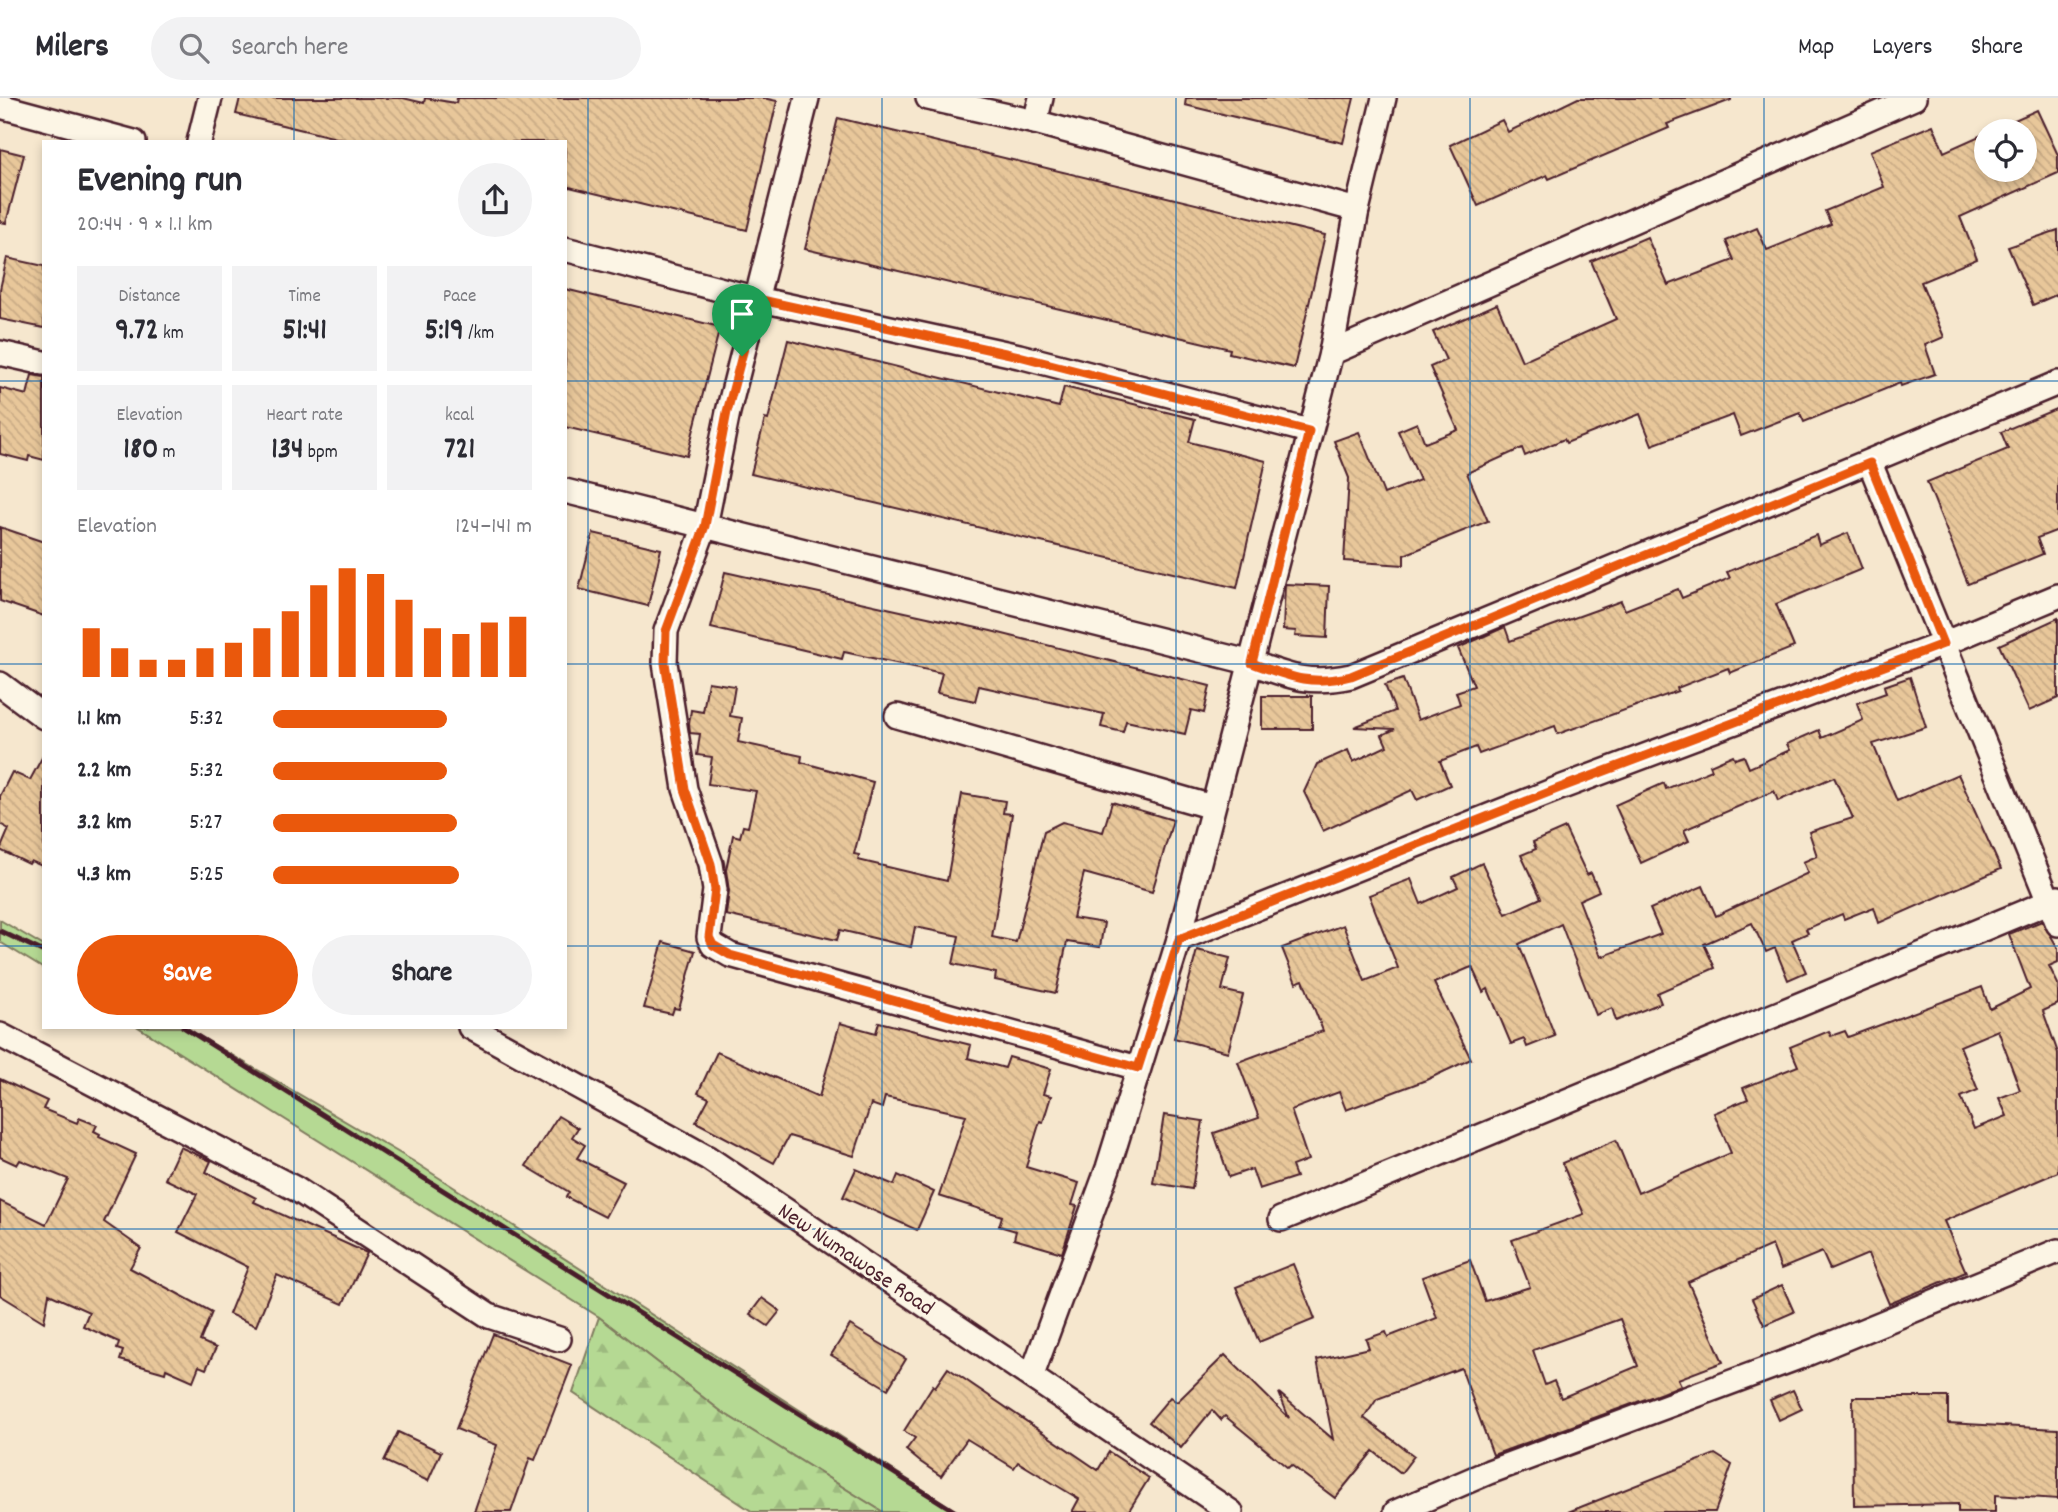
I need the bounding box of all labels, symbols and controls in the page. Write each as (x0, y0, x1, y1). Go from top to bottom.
search box (151, 17, 641, 80)
text: Milers (35, 25, 109, 72)
icon: search (175, 29, 213, 67)
text: Search here (231, 30, 348, 67)
text: Map (1798, 31, 1834, 65)
text: Layers (1872, 31, 1933, 65)
text: Share (1971, 31, 2023, 65)
map controls (1974, 119, 2037, 182)
button: locate (1974, 119, 2037, 182)
text: Evening run (77, 155, 242, 210)
button: share (458, 163, 532, 237)
text: 20:44 · 9 × 1.1 km (77, 209, 213, 242)
text: Distance (119, 284, 180, 311)
text: Time (288, 284, 321, 311)
text: Pace (443, 284, 476, 311)
pin (712, 284, 772, 356)
icon: arrive (723, 295, 761, 333)
text: 9.72 (115, 311, 159, 354)
text: 51:41 (282, 311, 327, 354)
text: 5:19 (425, 311, 464, 354)
text: km (159, 321, 184, 348)
text: /km (464, 321, 494, 348)
text: Elevation (116, 403, 183, 430)
text: Heart rate (266, 403, 343, 430)
text: kcal (445, 403, 474, 430)
text: 180 (123, 430, 158, 473)
text: 134 (271, 430, 303, 473)
text: 721 (444, 430, 475, 473)
text: m (158, 440, 176, 467)
text: bpm (303, 440, 338, 467)
text: Elevation (77, 511, 157, 544)
text: 124–141 m (455, 511, 532, 544)
text: 1.1 km (77, 703, 121, 736)
text: 5:32 (189, 703, 224, 736)
text: 2.2 km (77, 755, 131, 788)
text: 5:32 (189, 755, 224, 788)
text: 3.2 km (77, 807, 132, 840)
text: 5:27 (189, 807, 222, 840)
text: 4.3 km (77, 859, 131, 892)
text: 5:25 (189, 859, 224, 892)
button: Save (77, 935, 298, 1015)
button: Share (312, 935, 532, 1015)
street label: New Numawose Road (770, 1196, 940, 1326)

